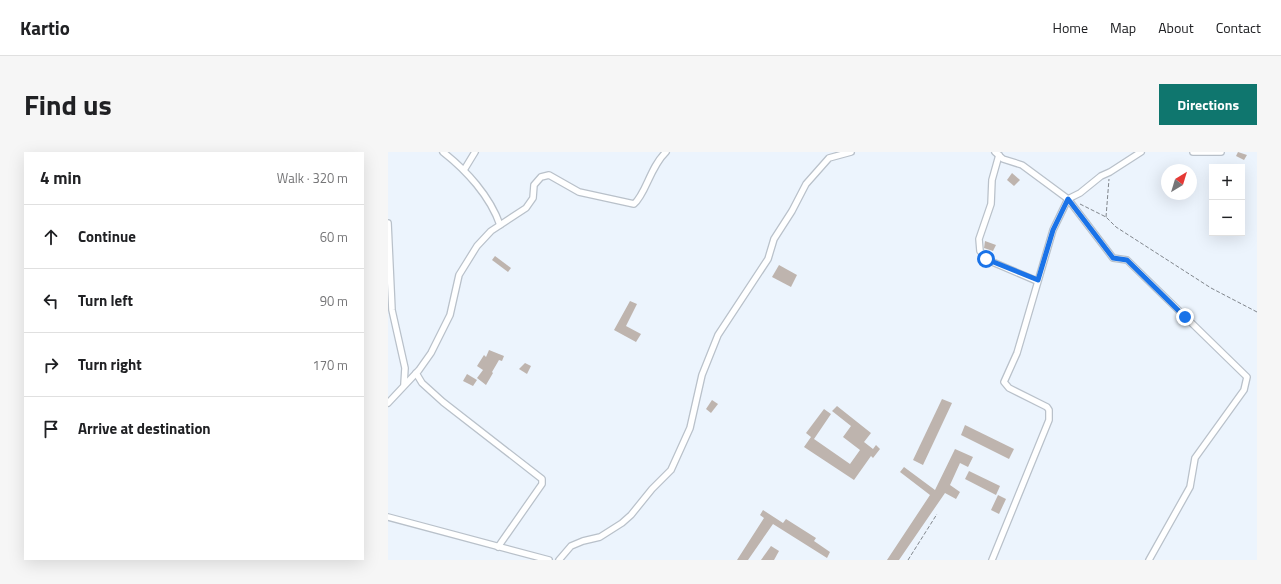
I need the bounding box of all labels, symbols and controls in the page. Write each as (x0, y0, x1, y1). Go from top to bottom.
text: Kartio (20, 13, 70, 42)
text: Home (1053, 17, 1088, 38)
text: Map (1110, 17, 1136, 38)
text: About (1158, 17, 1194, 38)
text: Contact (1216, 17, 1261, 38)
text: Find us (24, 83, 112, 126)
button: Directions (1159, 84, 1257, 125)
north arrow (1161, 164, 1197, 200)
map controls (1209, 164, 1245, 236)
button: + (1209, 164, 1245, 200)
text: 4 min (40, 165, 81, 191)
text: Walk · 320 m (277, 168, 348, 188)
button: − (1209, 200, 1245, 236)
text: Continue (78, 225, 136, 248)
icon: ahead (40, 226, 62, 248)
text: 60 m (320, 227, 348, 247)
route start (977, 250, 995, 268)
text: Turn left (78, 289, 133, 312)
icon: left (40, 290, 62, 312)
text: 90 m (320, 291, 348, 311)
route end (1176, 308, 1194, 326)
text: Turn right (78, 353, 142, 376)
icon: right (40, 354, 62, 376)
text: 170 m (312, 355, 348, 375)
text: Arrive at destination (78, 417, 211, 440)
icon: arrive (40, 418, 62, 440)

